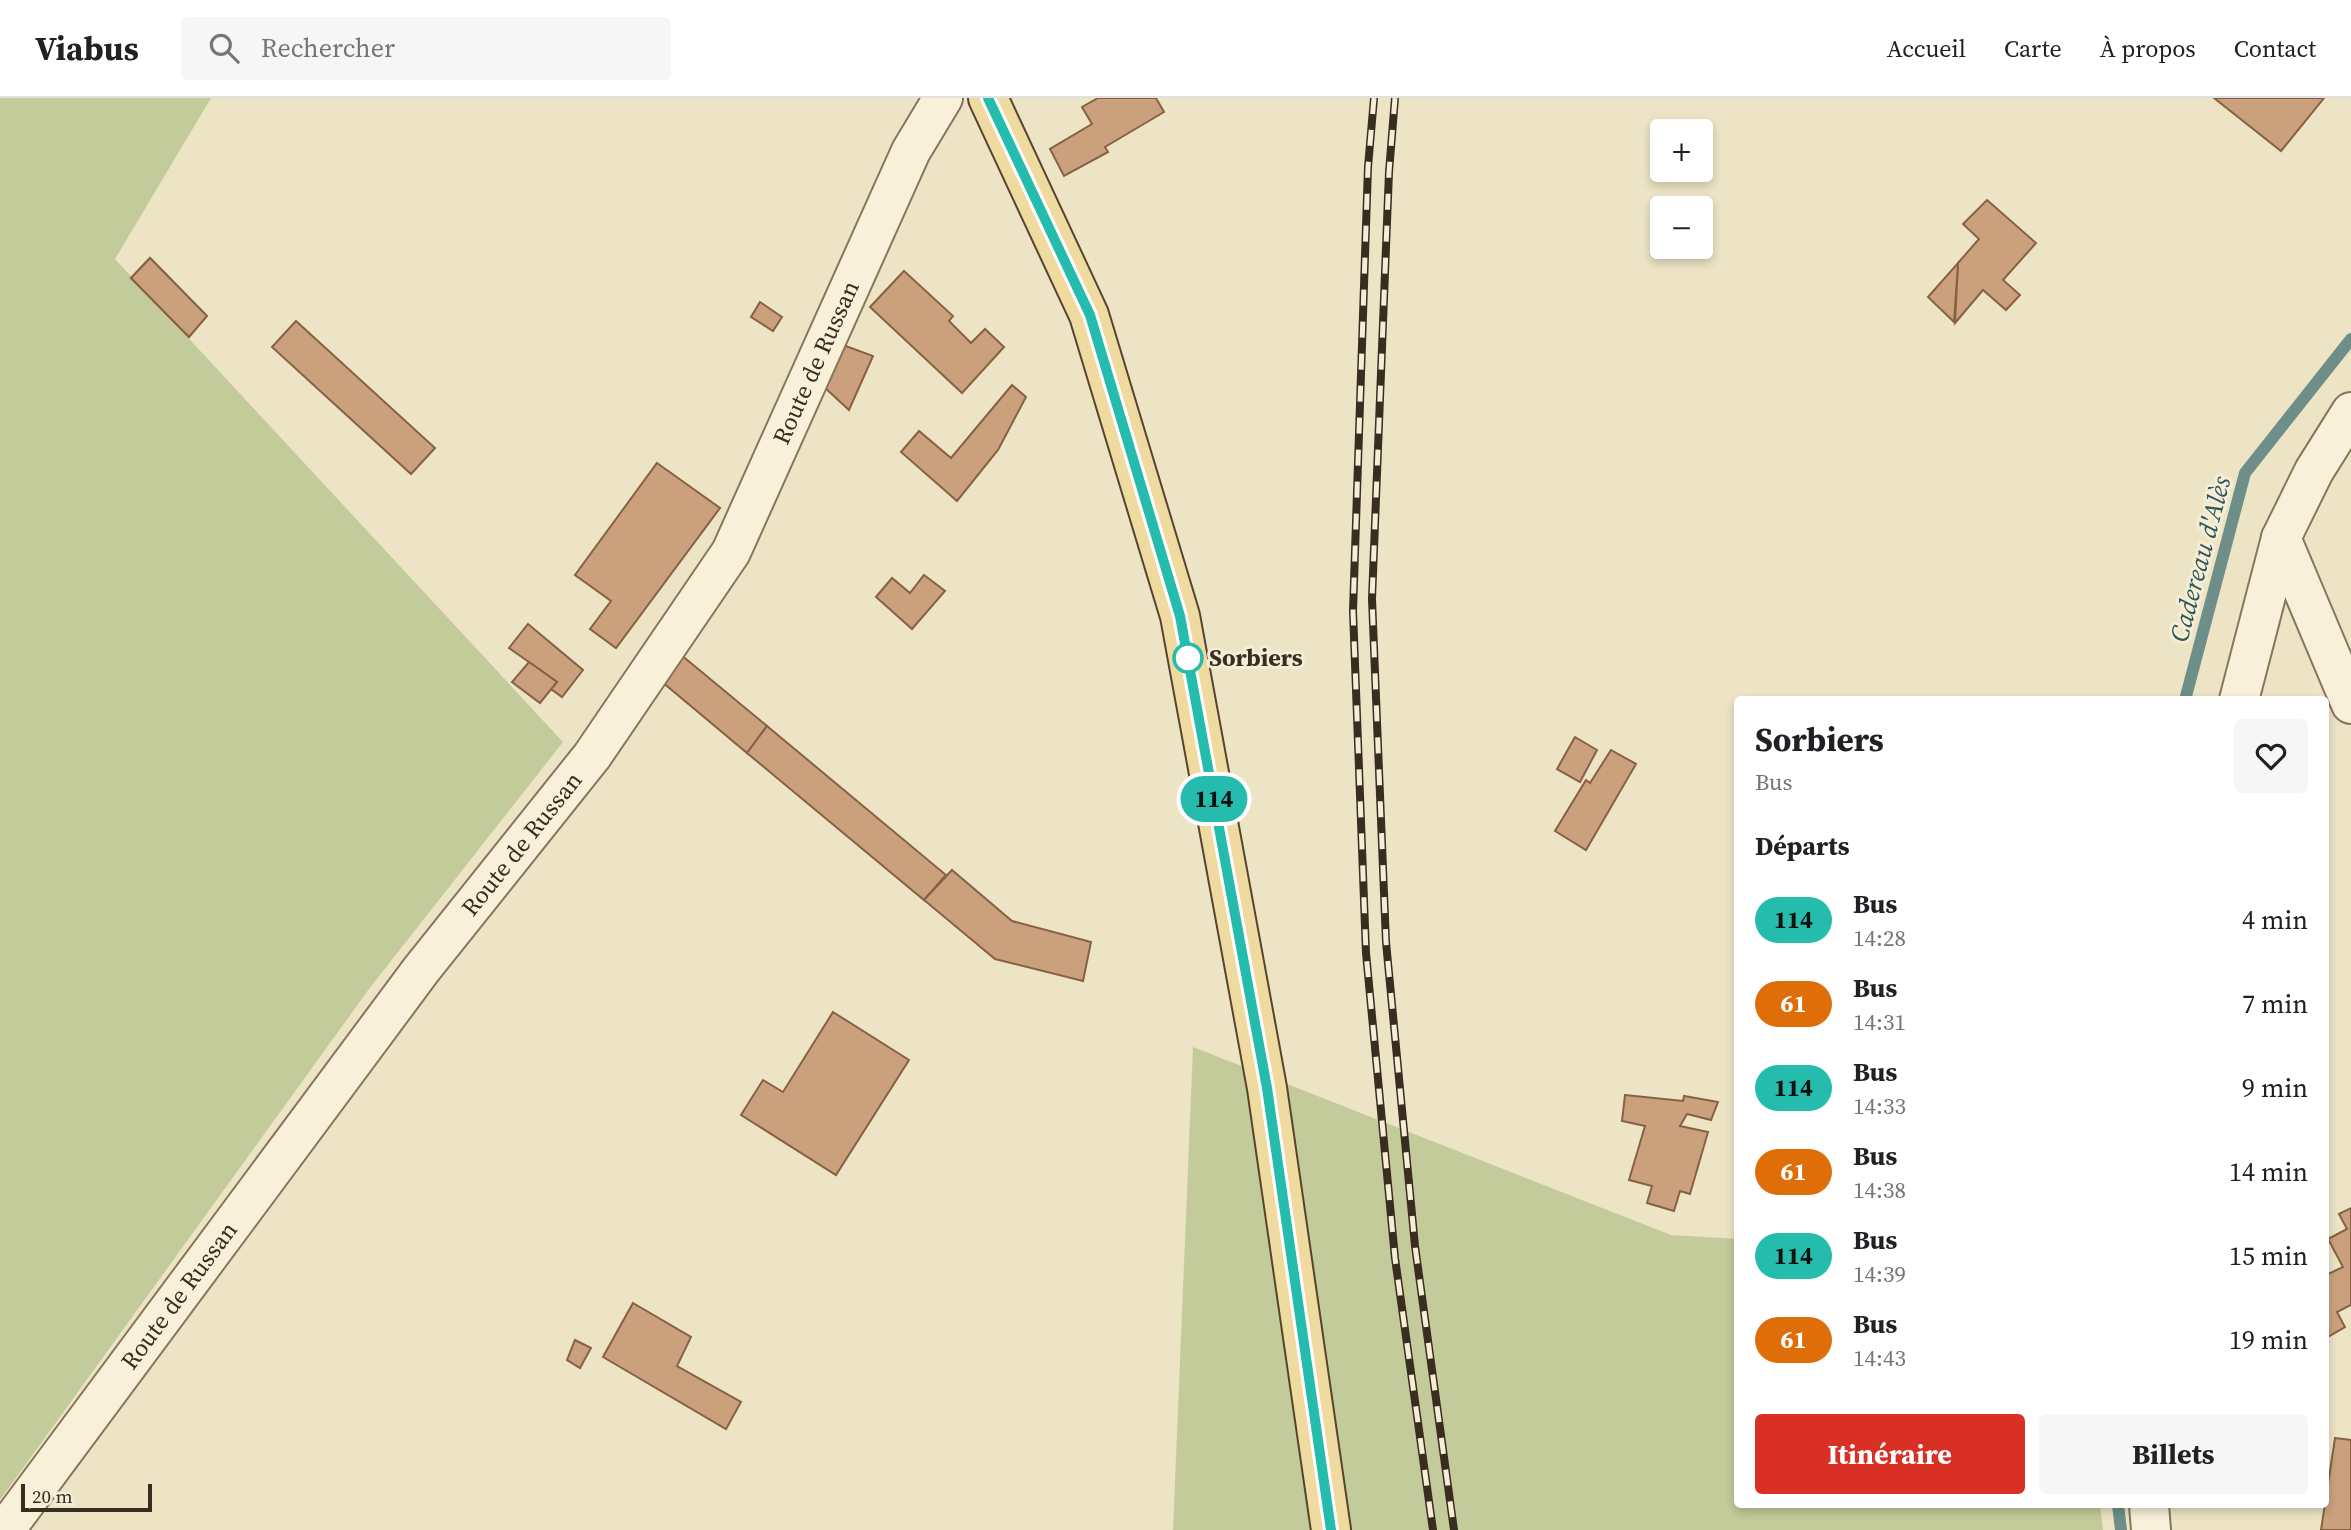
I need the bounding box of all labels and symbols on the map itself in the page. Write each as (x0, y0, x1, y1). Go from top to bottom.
street label: Route de Russan (764, 275, 867, 450)
water label: Cadereau d'Alès (2161, 472, 2240, 646)
place label: Sorbiers (1209, 641, 1303, 674)
marker: Sorbiers (1173, 643, 1203, 673)
street label: Route de Russan (453, 764, 589, 923)
line badge: 114 (1174, 776, 1254, 822)
street label: Route de Russan (113, 1215, 245, 1376)
scale bar (21, 1481, 152, 1513)

